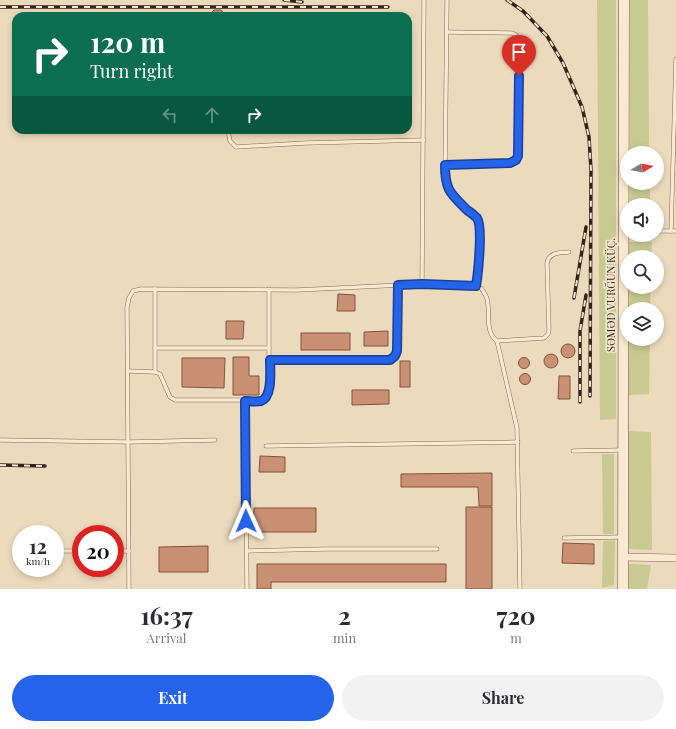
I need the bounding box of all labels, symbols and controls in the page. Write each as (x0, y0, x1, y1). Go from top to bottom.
text: 120 m (90, 23, 165, 60)
icon: right (24, 28, 76, 80)
pin (502, 35, 536, 76)
icon: arrive (508, 41, 530, 63)
text: Turn right (90, 59, 173, 83)
icon: left (159, 104, 181, 126)
icon: ahead (201, 104, 223, 126)
icon: right (243, 104, 265, 126)
north arrow (620, 146, 664, 190)
map controls (620, 146, 664, 346)
button: sound (620, 198, 664, 242)
street label: SƏMƏD VURĞUN KÜÇ. (603, 238, 618, 352)
button: search (620, 250, 664, 294)
button: layers (620, 302, 664, 346)
position arrow (225, 500, 267, 542)
speed limit sign: 20 (72, 525, 124, 577)
text: 12 (29, 532, 47, 559)
text: km/h (26, 554, 50, 568)
text: 16:37 (140, 599, 193, 631)
text: 2 (338, 599, 351, 631)
text: 720 (497, 599, 536, 631)
text: Arrival (147, 629, 187, 646)
text: min (333, 629, 356, 646)
text: m (510, 629, 522, 646)
button: Exit (12, 675, 334, 721)
button: Share (342, 675, 664, 721)

